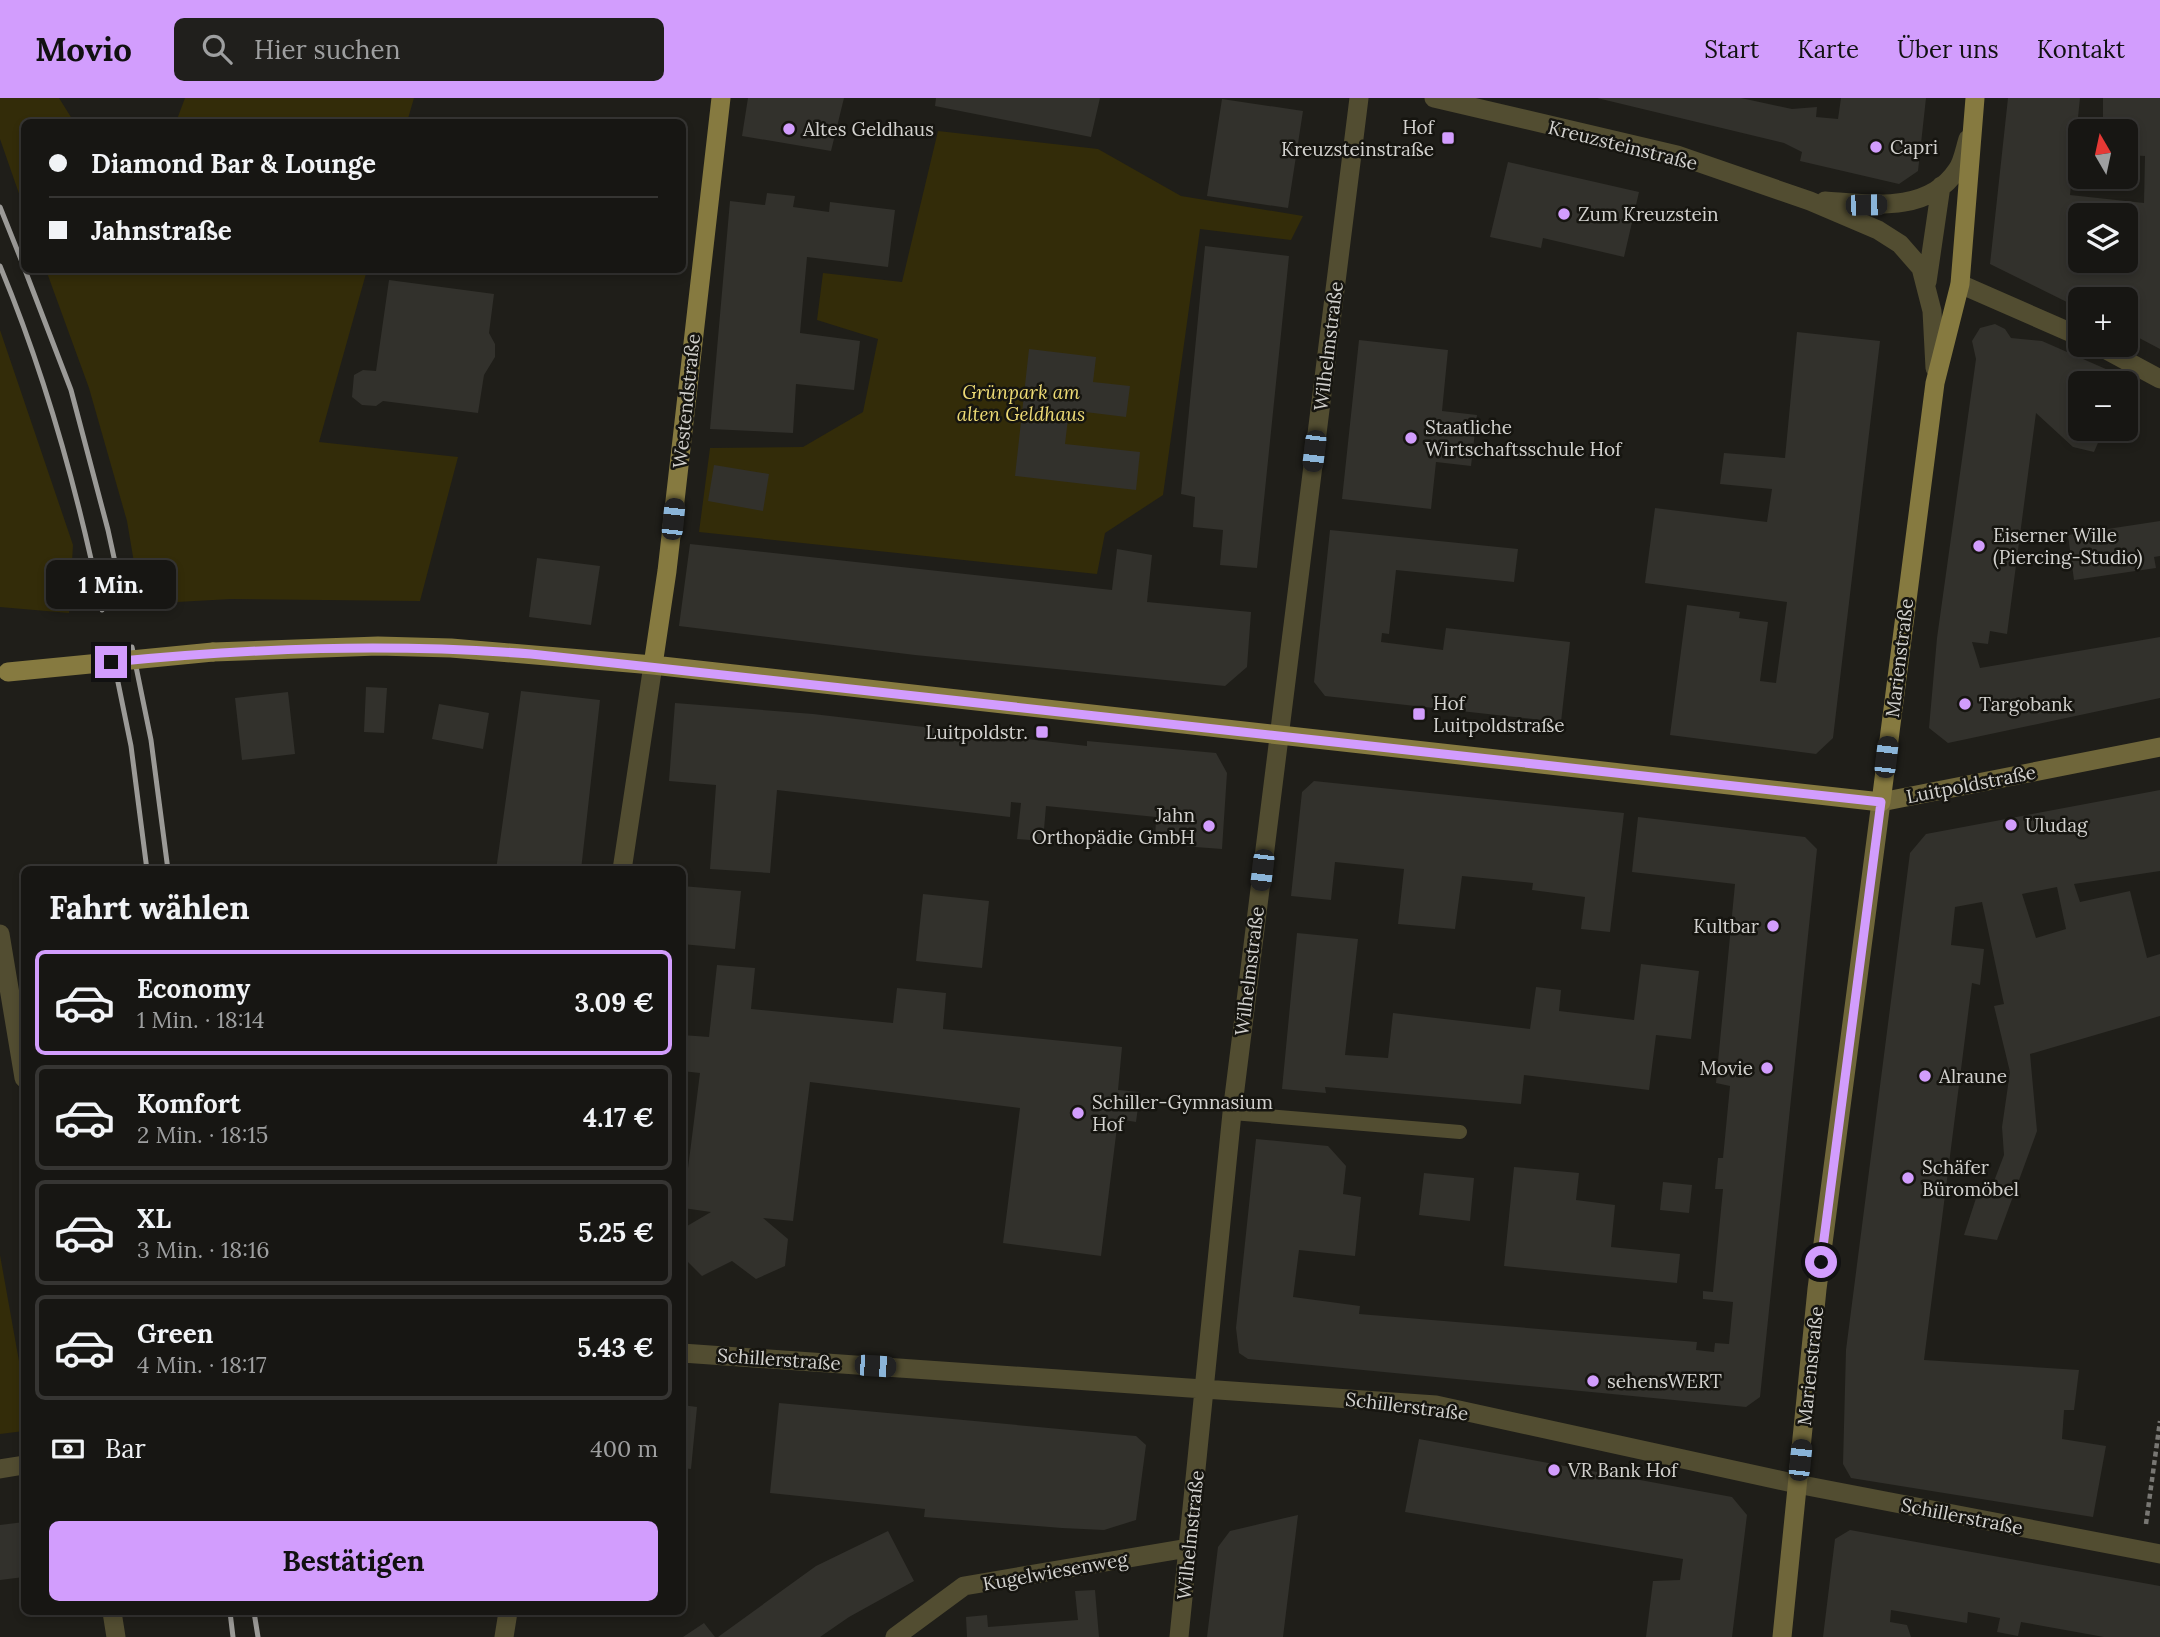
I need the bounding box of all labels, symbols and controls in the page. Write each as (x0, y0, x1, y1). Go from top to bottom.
search box (174, 18, 664, 81)
text: Movio (35, 28, 132, 70)
icon: search (198, 30, 236, 68)
text: Hier suchen (254, 33, 400, 66)
text: Start (1704, 34, 1759, 65)
text: Karte (1797, 34, 1859, 65)
text: Über uns (1897, 34, 1999, 65)
text: Kontakt (2037, 34, 2125, 65)
place label: Hof Kreuzsteinstraße (1281, 115, 1436, 161)
street label: Kreuzsteinstraße (1546, 115, 1700, 175)
place label: Altes Geldhaus (802, 117, 934, 141)
north arrow (2068, 119, 2138, 189)
map controls (2068, 119, 2138, 441)
marker: Altes Geldhaus (781, 121, 797, 137)
marker: Hof Kreuzsteinstraße (1440, 130, 1456, 146)
place label: Capri (1890, 135, 1938, 159)
marker: Capri (1868, 139, 1884, 155)
text: Diamond Bar & Lounge (91, 147, 376, 180)
car (1845, 194, 1888, 216)
place label: Zum Kreuzstein (1578, 202, 1719, 226)
button: layers (2068, 203, 2138, 273)
marker: Zum Kreuzstein (1556, 206, 1572, 222)
text: Jahnstraße (91, 214, 232, 247)
street label: Wilhelmstraße (1308, 280, 1348, 412)
button: + (2068, 287, 2138, 357)
street label: Westendstraße (667, 333, 705, 469)
button: − (2068, 371, 2138, 441)
park label: Grünpark am alten Geldhaus (957, 380, 1085, 426)
place label: Staatliche Wirtschaftsschule Hof (1425, 415, 1623, 461)
car (1302, 429, 1327, 473)
marker: Staatliche Wirtschaftsschule Hof (1403, 430, 1419, 446)
car (661, 497, 686, 541)
place label: Eiserner Wille (Piercing-Studio) (1993, 523, 2143, 570)
marker: Eiserner Wille (Piercing-Studio) (1971, 538, 1987, 554)
callout: 1 Min. (46, 560, 176, 610)
text: 1 Min. (78, 570, 144, 599)
street label: Marienstraße (1880, 597, 1918, 719)
route end (95, 646, 127, 678)
place label: Hof Luitpoldstraße (1433, 691, 1565, 737)
place label: Targobank (1979, 692, 2074, 716)
marker: Targobank (1957, 696, 1973, 712)
marker: Hof Luitpoldstraße (1411, 706, 1427, 722)
place label: Luitpoldstr. (925, 720, 1028, 744)
marker: Luitpoldstr. (1034, 724, 1050, 740)
car (1874, 735, 1899, 779)
street label: Luitpoldstraße (1904, 760, 2038, 808)
place label: Jahn Orthopädie GmbH (1032, 803, 1195, 849)
place label: Uludag (2025, 813, 2088, 837)
marker: Uludag (2003, 817, 2019, 833)
marker: Jahn Orthopädie GmbH (1201, 818, 1217, 834)
car (1250, 848, 1275, 892)
text: Fahrt wählen (49, 887, 250, 928)
street label: Wilhelmstraße (1229, 905, 1269, 1037)
place label: Kultbar (1693, 914, 1760, 938)
marker: Kultbar (1765, 918, 1781, 934)
icon: car (53, 971, 116, 1034)
text: Economy (137, 972, 250, 1005)
text: 3.09 € (574, 986, 654, 1019)
text: 1 Min. · 18:14 (137, 1005, 264, 1034)
place label: Movie (1699, 1056, 1753, 1080)
marker: Movie (1759, 1060, 1775, 1076)
place label: Alraune (1938, 1064, 2007, 1088)
marker: Alraune (1917, 1068, 1933, 1084)
icon: car (53, 1086, 116, 1149)
text: Komfort (137, 1087, 241, 1120)
place label: Schiller-Gymnasium Hof (1092, 1090, 1273, 1136)
text: 4.17 € (583, 1101, 654, 1134)
marker: Schiller-Gymnasium Hof (1070, 1105, 1086, 1121)
text: 2 Min. · 18:15 (137, 1120, 268, 1149)
place label: Schäfer Büromöbel (1922, 1155, 2019, 1201)
marker: Schäfer Büromöbel (1900, 1170, 1916, 1186)
icon: car (53, 1201, 116, 1264)
text: XL (137, 1202, 171, 1235)
text: 5.25 € (578, 1216, 654, 1249)
text: 3 Min. · 18:16 (137, 1235, 270, 1264)
route start (1805, 1246, 1837, 1278)
street label: Marienstraße (1792, 1305, 1828, 1427)
icon: car (53, 1316, 116, 1379)
text: Green (137, 1317, 213, 1350)
text: 5.43 € (577, 1331, 654, 1364)
street label: Schillerstraße (716, 1343, 842, 1375)
text: 4 Min. · 18:17 (137, 1350, 267, 1379)
car (854, 1354, 897, 1378)
place label: sehensWERT (1607, 1369, 1722, 1393)
marker: sehensWERT (1585, 1373, 1601, 1389)
street label: Schillerstraße (1344, 1387, 1470, 1425)
icon: cash (49, 1430, 87, 1468)
text: Bar (105, 1432, 146, 1465)
text: 400 m (590, 1434, 658, 1463)
car (1788, 1438, 1813, 1482)
place label: VR Bank Hof (1567, 1458, 1679, 1482)
marker: VR Bank Hof (1546, 1462, 1562, 1478)
street label: Wilhelmstraße (1171, 1469, 1209, 1601)
street label: Schillerstraße (1899, 1492, 2025, 1540)
button: Bestätigen (49, 1521, 658, 1601)
street label: Kugelwiesenweg (981, 1546, 1130, 1596)

